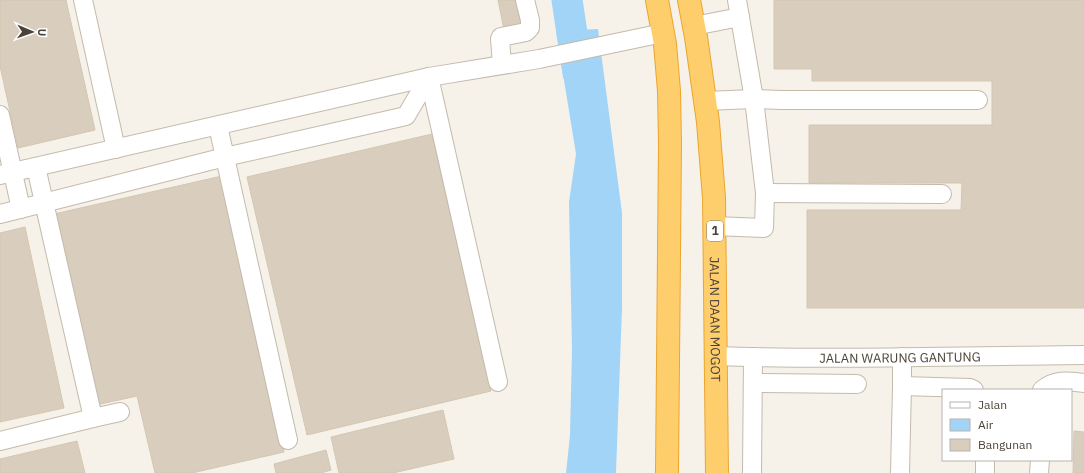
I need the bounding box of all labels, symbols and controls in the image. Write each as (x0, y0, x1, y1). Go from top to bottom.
north arrow (12, 12, 52, 52)
text: U (35, 28, 49, 36)
road number: 1 (707, 221, 723, 241)
street label: JALAN DAAN MOGOT (706, 257, 724, 383)
street label: JALAN WARUNG GANTUNG (819, 348, 981, 367)
legend (942, 389, 1072, 461)
text: Jalan (978, 397, 1007, 412)
text: Air (978, 417, 994, 432)
text: Bangunan (978, 437, 1032, 452)

